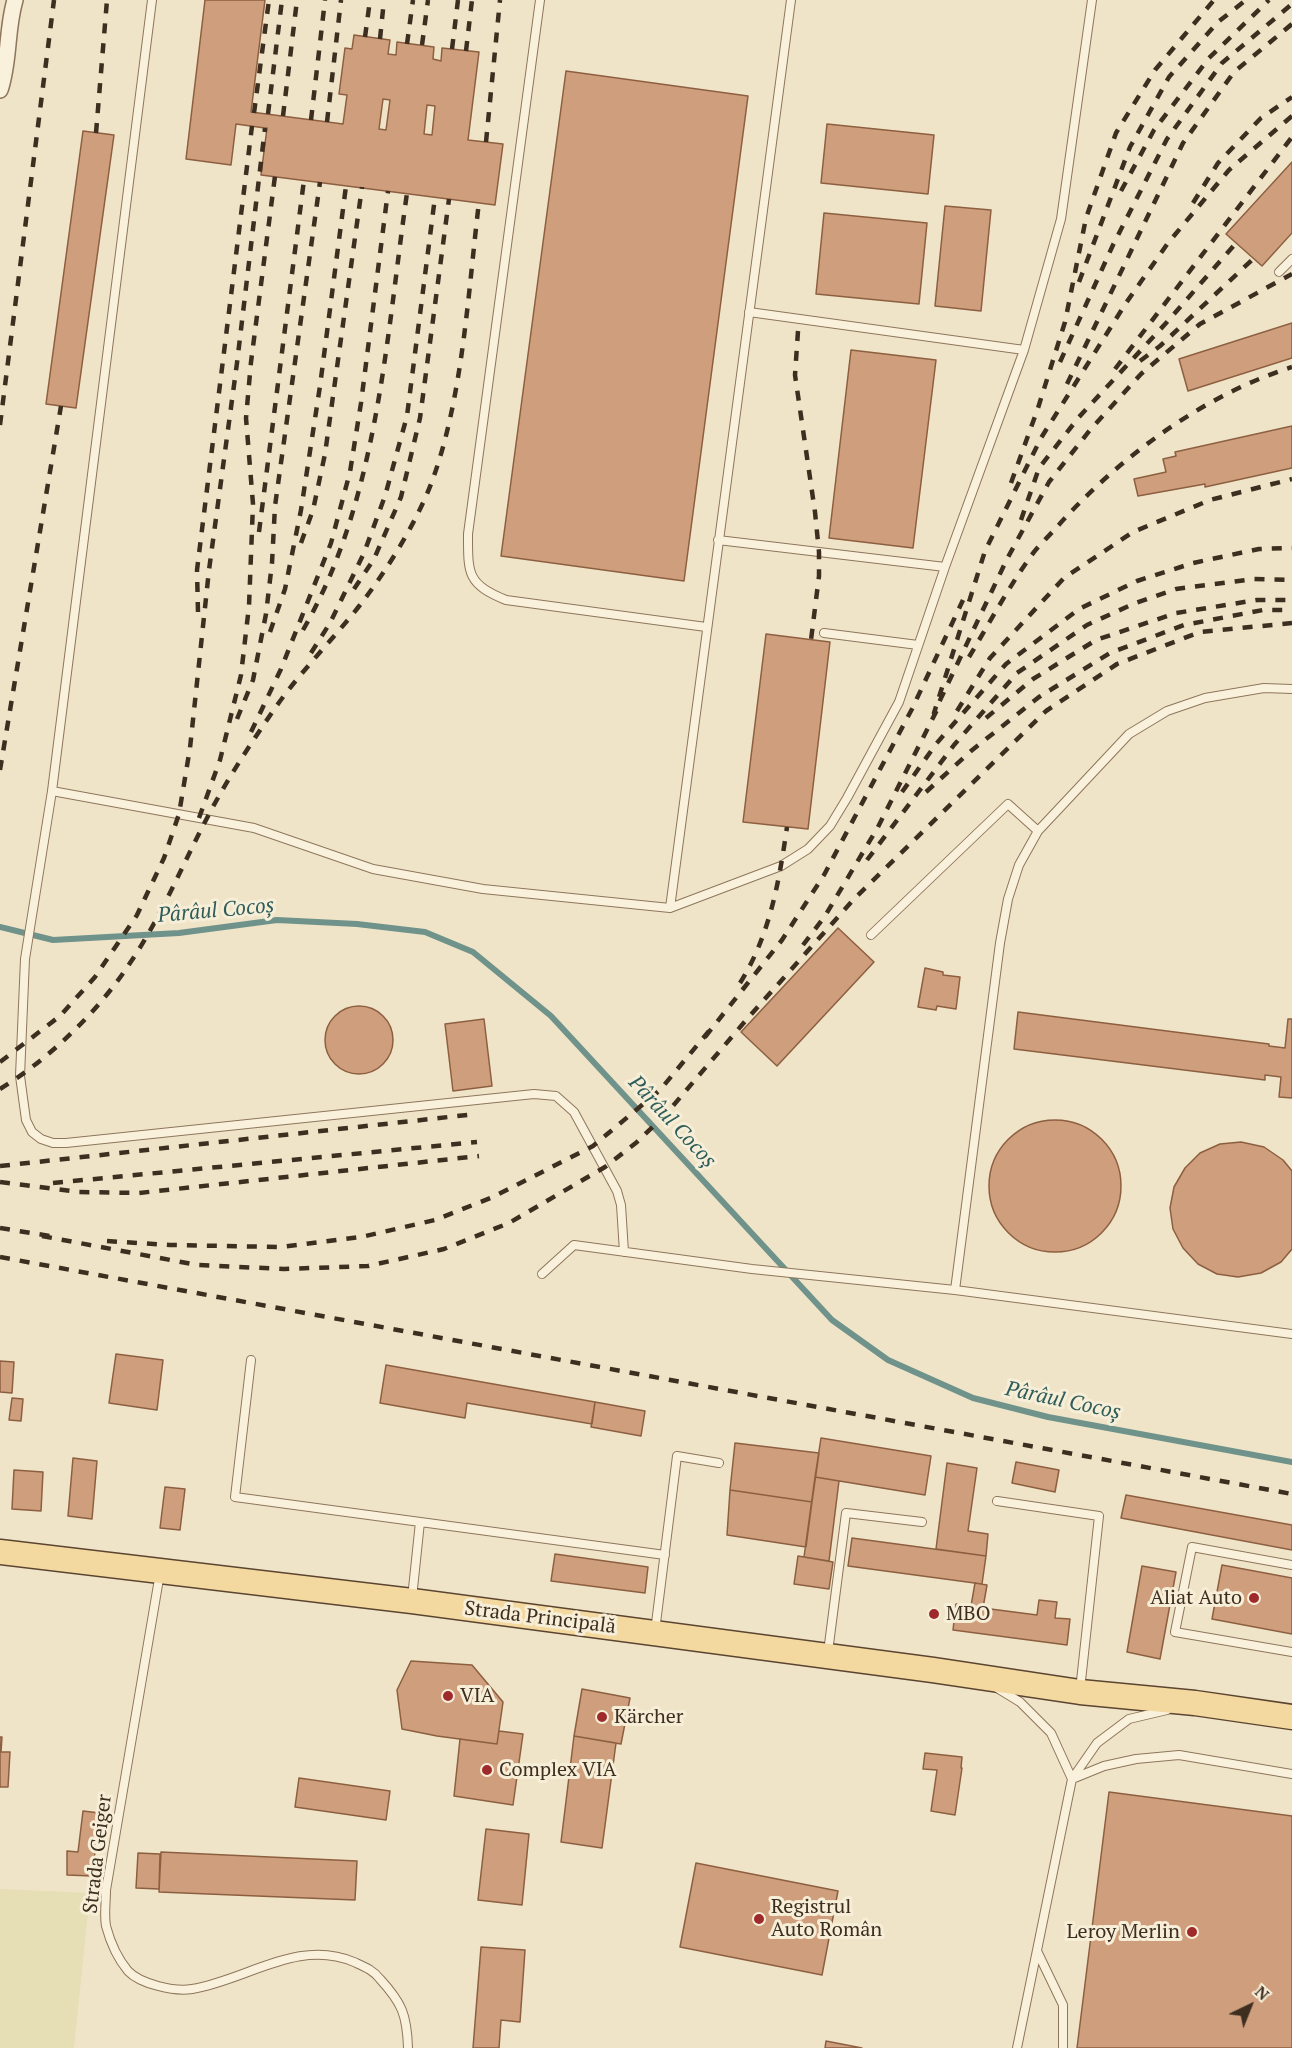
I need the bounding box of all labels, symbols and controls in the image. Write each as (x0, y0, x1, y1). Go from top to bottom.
water label: Pârâul Cocoș (157, 893, 275, 929)
water label: Pârâul Cocoș (623, 1071, 721, 1173)
water label: Pârâul Cocoș (1003, 1377, 1123, 1425)
place label: Aliat Auto (1150, 1586, 1242, 1610)
marker: Aliat Auto (1247, 1591, 1261, 1605)
street label: Strada Principală (463, 1597, 617, 1639)
place label: MBO (946, 1602, 990, 1626)
marker: MBO (927, 1607, 941, 1621)
place label: VIA (460, 1684, 494, 1708)
marker: VIA (441, 1689, 455, 1703)
place label: Kärcher (614, 1705, 683, 1729)
marker: Kärcher (595, 1710, 609, 1724)
place label: Complex VIA (499, 1758, 616, 1782)
marker: Complex VIA (480, 1763, 494, 1777)
street label: Strada Geiger (79, 1793, 117, 1915)
place label: Registrul Auto Român (771, 1895, 882, 1942)
marker: Registrul Auto Român (752, 1912, 766, 1926)
place label: Leroy Merlin (1067, 1920, 1180, 1944)
marker: Leroy Merlin (1185, 1925, 1199, 1939)
north arrow (1220, 1976, 1280, 2036)
text: N (1250, 1981, 1274, 2005)

